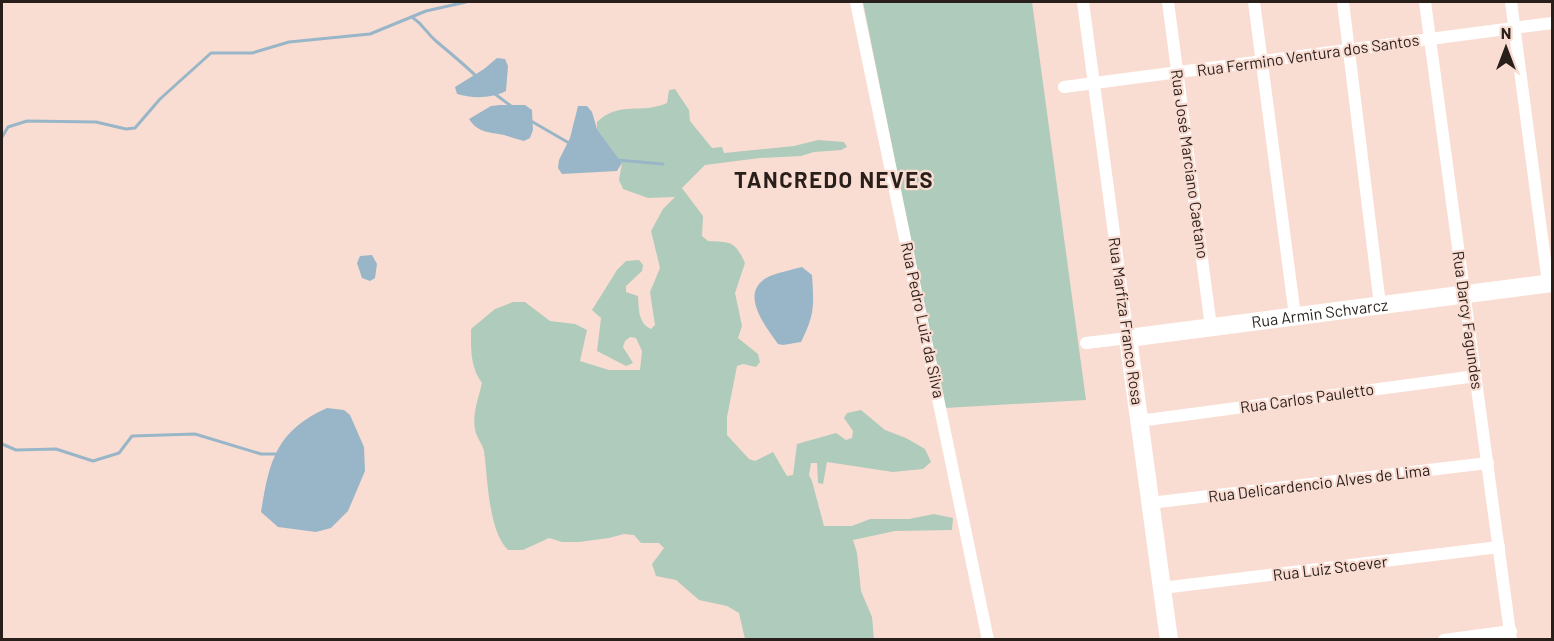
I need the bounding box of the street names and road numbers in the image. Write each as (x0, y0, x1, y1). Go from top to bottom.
street label: Rua Fermino Ventura dos Santos (1196, 30, 1420, 80)
street label: Rua José Marciano Caetano (1168, 68, 1213, 260)
street label: Rua Marfiza Franco Rosa (1105, 236, 1148, 406)
street label: Rua Pedro Luiz da Silva (898, 240, 949, 400)
street label: Rua Darcy Fagundes (1449, 250, 1488, 390)
street label: Rua Armin Schvarcz (1250, 294, 1389, 331)
street label: Rua Carlos Pauletto (1239, 379, 1375, 416)
street label: Rua Delicardencio Alves de Lima (1207, 459, 1431, 506)
street label: Rua Luiz Stoever (1271, 551, 1389, 584)

